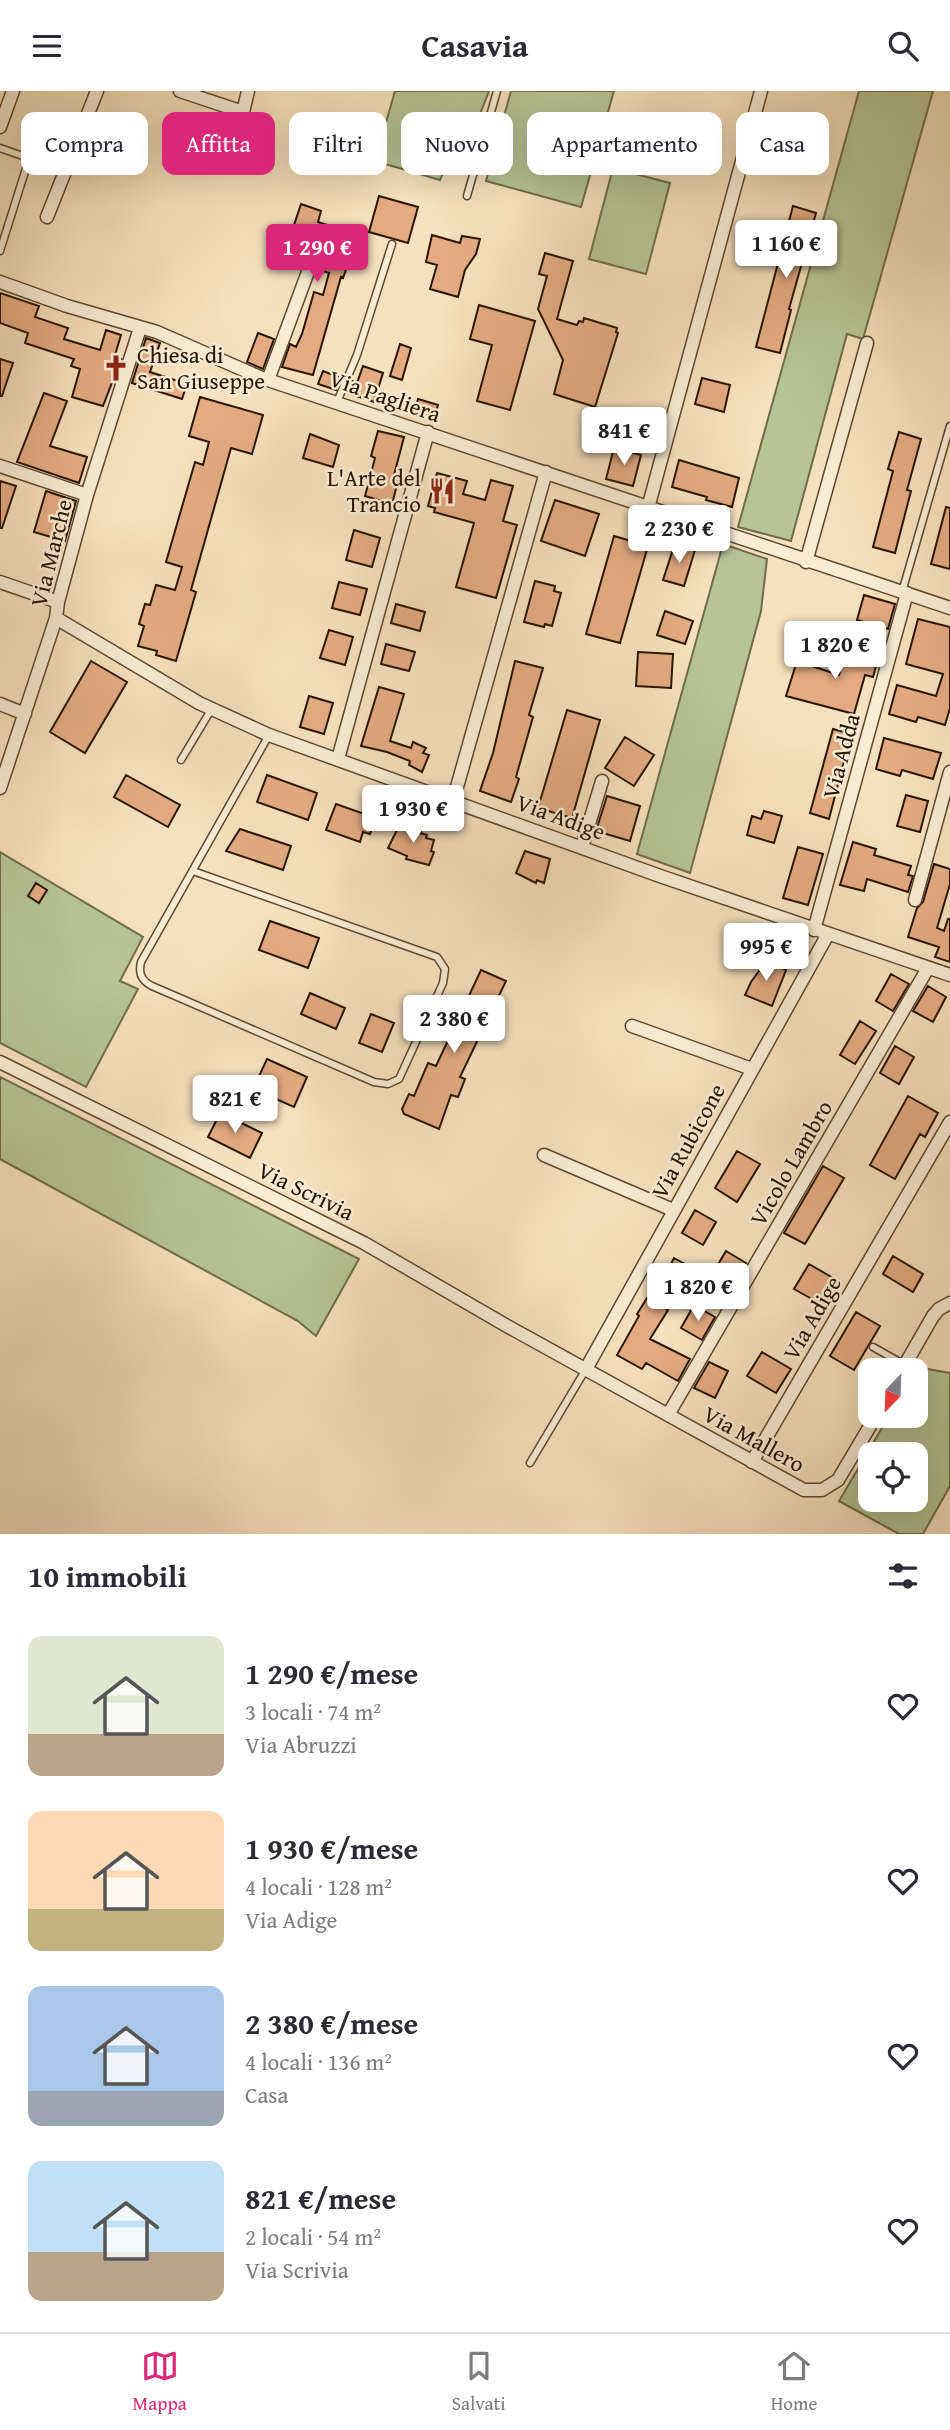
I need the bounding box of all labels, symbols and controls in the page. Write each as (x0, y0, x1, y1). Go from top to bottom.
text: Casavia (422, 22, 528, 69)
icon: menu (28, 27, 66, 65)
icon: search (884, 27, 922, 65)
chip: Compra (21, 112, 148, 175)
chip: Affitta (162, 112, 275, 175)
chip: Filtri (289, 112, 387, 175)
chip: Nuovo (401, 112, 513, 175)
chip: Appartamento (527, 112, 722, 175)
chip: Casa (736, 112, 829, 175)
pin: 1 160 € (721, 221, 851, 280)
pin: 1 290 € (252, 225, 382, 284)
text: 1 160 € (751, 226, 821, 259)
text: 1 290 € (282, 230, 352, 263)
place label: Chiesa di San Giuseppe (137, 338, 265, 397)
church icon: Chiesa di San Giuseppe (101, 353, 131, 383)
street label: Via Pagliera (325, 361, 445, 430)
pin: 841 € (575, 407, 673, 467)
text: 841 € (598, 413, 650, 446)
place label: L'Arte del Trancio (327, 461, 421, 520)
restaurant icon: L'Arte del Trancio (427, 476, 457, 506)
street label: Via Marche (21, 496, 80, 610)
pin: 2 230 € (614, 505, 744, 565)
text: 2 230 € (644, 511, 714, 544)
pin: 1 820 € (770, 621, 900, 681)
text: 1 820 € (800, 627, 870, 660)
street label: Via Adda (813, 710, 868, 802)
pin: 1 930 € (348, 785, 478, 845)
street label: Via Adige (512, 785, 610, 848)
text: 1 930 € (378, 791, 448, 824)
pin: 995 € (717, 923, 815, 983)
text: 995 € (740, 929, 792, 962)
pin: 2 380 € (389, 995, 519, 1055)
text: 2 380 € (419, 1001, 489, 1034)
pin: 821 € (186, 1075, 284, 1135)
street label: Via Rubicone (642, 1077, 733, 1204)
text: 821 € (209, 1081, 261, 1114)
street label: Vicolo Lambro (741, 1094, 840, 1232)
street label: Via Scrivia (252, 1153, 360, 1228)
pin: 1 820 € (633, 1263, 763, 1323)
text: 1 820 € (663, 1269, 733, 1302)
street label: Via Adige (774, 1270, 849, 1366)
north arrow (858, 1358, 928, 1428)
map controls (858, 1358, 928, 1512)
street label: Via Mallero (697, 1397, 811, 1480)
button: locate (858, 1442, 928, 1512)
text: 10 immobili (28, 1554, 187, 1598)
icon: filters (884, 1557, 922, 1595)
text: 1 290 €/mese (245, 1651, 418, 1695)
icon: home (84, 1664, 168, 1748)
icon: heart (884, 1687, 922, 1725)
text: 3 locali · 74 m² (245, 1695, 381, 1728)
text: Via Abruzzi (245, 1728, 357, 1761)
text: 1 930 €/mese (245, 1826, 418, 1870)
icon: home (84, 1839, 168, 1923)
icon: heart (884, 1862, 922, 1900)
text: 4 locali · 128 m² (245, 1870, 392, 1903)
text: Via Adige (245, 1903, 337, 1936)
text: 2 380 €/mese (245, 2001, 418, 2045)
icon: home (84, 2014, 168, 2098)
icon: heart (884, 2037, 922, 2075)
text: 4 locali · 136 m² (245, 2045, 392, 2078)
text: Casa (245, 2078, 288, 2111)
text: 821 €/mese (245, 2176, 396, 2220)
icon: home (84, 2189, 168, 2273)
icon: heart (884, 2212, 922, 2250)
text: 2 locali · 54 m² (245, 2220, 381, 2253)
text: Via Scrivia (245, 2253, 349, 2286)
tab: Mappa (133, 2347, 187, 2417)
tab: Salvati (452, 2347, 505, 2417)
tab: Home (771, 2347, 817, 2417)

